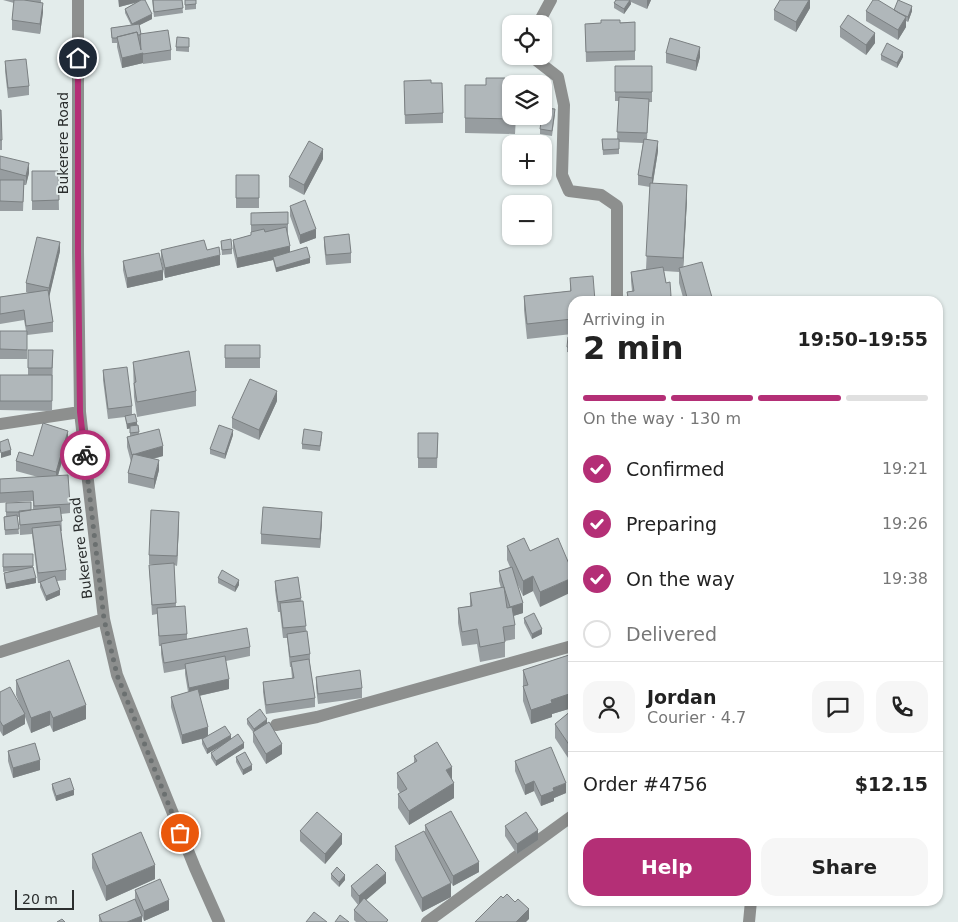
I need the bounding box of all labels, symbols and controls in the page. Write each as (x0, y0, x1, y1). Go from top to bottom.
map controls (502, 15, 552, 245)
button: locate (502, 15, 552, 65)
pin (57, 37, 99, 79)
icon: home (64, 44, 92, 72)
button: layers (502, 75, 552, 125)
street label: Bukerere Road (55, 92, 71, 194)
button: + (502, 135, 552, 185)
button: − (502, 195, 552, 245)
text: Arriving in (583, 310, 665, 329)
text: 19:50–19:55 (798, 328, 928, 350)
text: 2 min (583, 329, 684, 367)
text: On the way · 130 m (583, 409, 741, 428)
courier (60, 430, 110, 480)
icon: bike (71, 441, 99, 469)
icon: check (583, 455, 611, 483)
text: Confirmed (626, 458, 725, 480)
text: 19:21 (882, 459, 928, 478)
street label: Bukerere Road (67, 496, 95, 600)
icon: check (583, 510, 611, 538)
text: Preparing (626, 513, 717, 535)
text: 19:26 (882, 514, 928, 533)
icon: check (583, 565, 611, 593)
text: On the way (626, 568, 735, 590)
text: 19:38 (882, 569, 928, 588)
text: Delivered (626, 623, 717, 645)
button: person (583, 681, 635, 733)
button: chat (812, 681, 864, 733)
button: phone (876, 681, 928, 733)
text: Jordan (647, 686, 716, 708)
text: Courier · 4.7 (647, 708, 746, 727)
text: Order #4756 (583, 773, 707, 795)
text: $12.15 (855, 773, 928, 795)
pin (159, 812, 201, 854)
icon: bag (166, 819, 194, 847)
button: Help (583, 838, 751, 896)
button: Share (761, 838, 928, 896)
scale bar (15, 887, 74, 910)
text: 20 m (22, 891, 58, 907)

